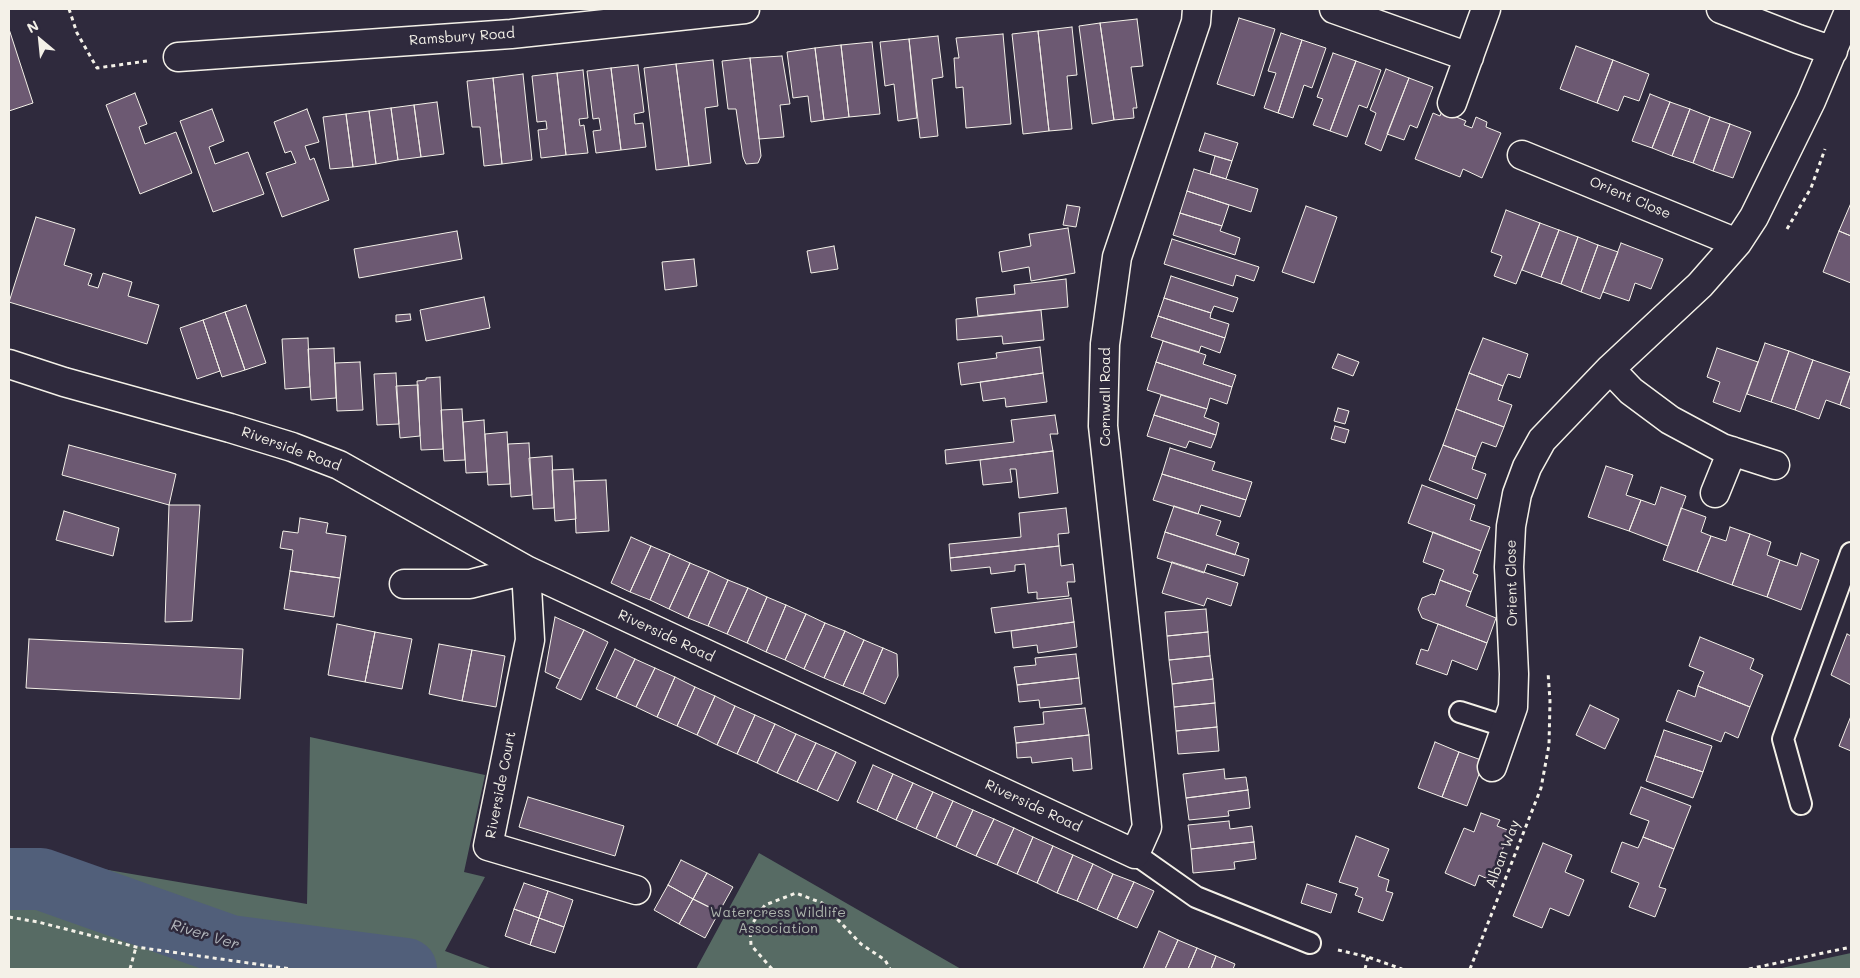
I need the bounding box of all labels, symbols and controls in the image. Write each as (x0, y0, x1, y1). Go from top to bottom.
north arrow (15, 15, 65, 65)
text: N (24, 15, 42, 37)
street label: Ramsbury Road (409, 25, 515, 49)
street label: Orient Close (1587, 173, 1673, 223)
street label: Cornwall Road (1098, 347, 1114, 447)
street label: Riverside Road (239, 423, 343, 475)
street label: Orient Close (1503, 539, 1521, 627)
street label: Riverside Road (615, 606, 717, 666)
street label: Riverside Court (482, 730, 520, 840)
street label: Riverside Road (982, 776, 1084, 836)
street label: Alban Way (1482, 818, 1524, 890)
park label: Watercress Wildlife Association (710, 905, 846, 938)
water label: River Ver (169, 916, 241, 954)

